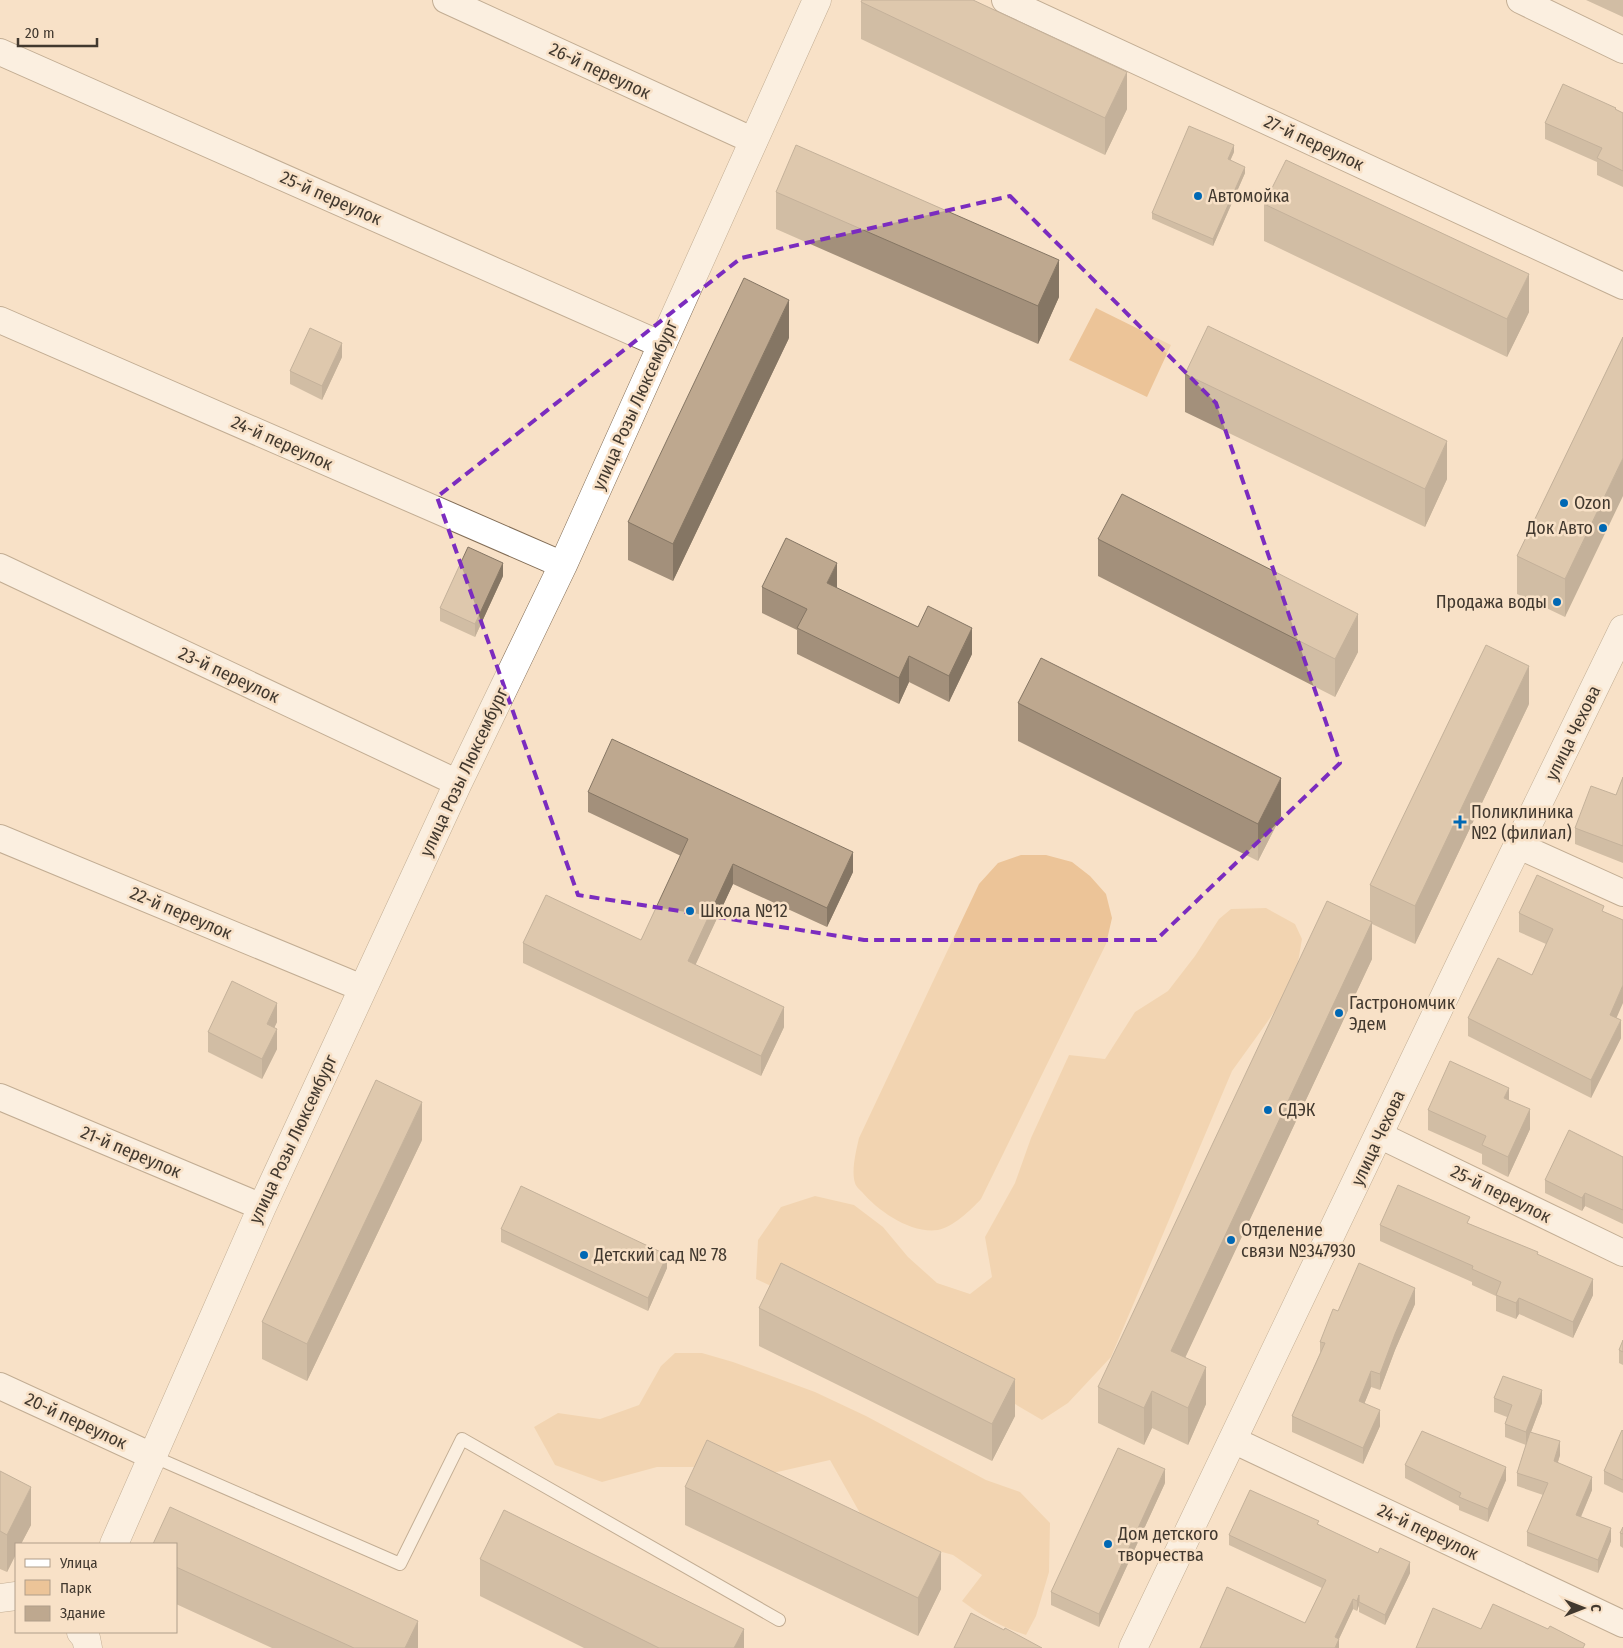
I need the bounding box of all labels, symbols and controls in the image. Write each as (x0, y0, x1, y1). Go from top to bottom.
scale bar (18, 15, 96, 47)
text: 20 m (25, 24, 55, 42)
street label: 26-й переулок (546, 38, 655, 104)
street label: 27-й переулок (1261, 110, 1368, 176)
street label: 25-й переулок (277, 166, 386, 230)
place label: Автомойка (1208, 185, 1290, 207)
marker: Автомойка (1192, 190, 1204, 202)
street label: улица Розы Люксембург (588, 316, 682, 494)
street label: 24-й переулок (228, 411, 337, 475)
place label: Ozon (1574, 492, 1611, 514)
marker: Ozon (1558, 497, 1570, 509)
place label: Док Авто (1525, 517, 1593, 539)
marker: Док Авто (1597, 522, 1609, 534)
place label: Продажа воды (1436, 591, 1547, 613)
marker: Продажа воды (1551, 596, 1563, 608)
street label: 23-й переулок (175, 642, 283, 708)
street label: улица Чехова (1541, 682, 1605, 784)
street label: улица Розы Люксембург (415, 684, 513, 860)
place label: Поликлиника №2 (филиал) (1471, 801, 1574, 844)
marker: Поликлиника №2 (филиал) (1453, 815, 1467, 829)
street label: 22-й переулок (127, 882, 236, 944)
place label: Школа №12 (700, 900, 788, 922)
marker: Школа №12 (684, 905, 696, 917)
place label: Гастрономчик Эдем (1349, 992, 1456, 1035)
marker: Гастрономчик Эдем (1333, 1007, 1345, 1019)
street label: улица Розы Люксембург (244, 1051, 342, 1227)
street label: улица Чехова (1346, 1087, 1410, 1189)
place label: СДЭК (1278, 1099, 1316, 1121)
marker: СДЭК (1262, 1104, 1274, 1116)
street label: 21-й переулок (77, 1121, 185, 1183)
street label: 25-й переулок (1447, 1160, 1555, 1228)
place label: Отделение связи №347930 (1241, 1219, 1356, 1262)
marker: Отделение связи №347930 (1225, 1234, 1237, 1246)
place label: Детский сад № 78 (593, 1244, 727, 1266)
marker: Детский сад № 78 (578, 1249, 590, 1261)
street label: 20-й переулок (22, 1388, 131, 1454)
street label: 24-й переулок (1374, 1499, 1482, 1565)
place label: Дом детского творчества (1117, 1523, 1218, 1566)
marker: Дом детского творчества (1102, 1538, 1114, 1550)
legend (15, 1543, 178, 1633)
text: Улица (59, 1554, 98, 1572)
text: Парк (60, 1579, 91, 1597)
north arrow (1558, 1583, 1608, 1633)
text: Здание (60, 1604, 106, 1622)
text: С (1587, 1604, 1604, 1612)

